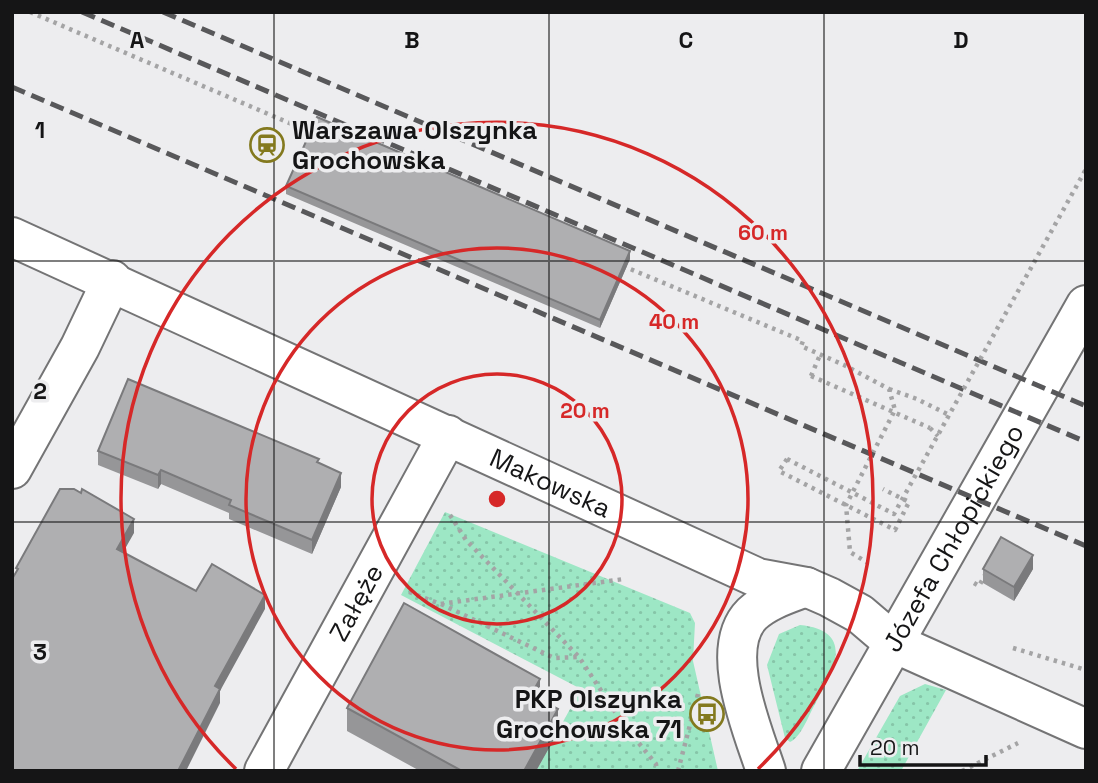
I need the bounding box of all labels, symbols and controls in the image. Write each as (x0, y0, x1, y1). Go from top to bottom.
text: A (130, 25, 145, 55)
text: B (404, 25, 420, 55)
text: C (679, 25, 693, 55)
text: D (953, 25, 969, 55)
place label: Warszawa Olszynka Grochowska (292, 113, 537, 177)
text: 1 (35, 115, 45, 145)
station icon: Warszawa Olszynka Grochowska (248, 126, 286, 164)
text: 60 m (738, 219, 788, 246)
text: 40 m (649, 308, 699, 335)
text: 2 (33, 376, 47, 406)
text: 20 m (560, 397, 610, 424)
street label: Józefa Chłopickiego (875, 418, 1032, 658)
street label: Makowska (484, 441, 616, 526)
centre of rings (485, 487, 509, 511)
street label: Załęże (321, 558, 391, 647)
text: 3 (33, 637, 47, 667)
place label: PKP Olszynka Grochowska 71 (496, 682, 682, 746)
bus stop icon: PKP Olszynka Grochowska 71 (688, 695, 726, 733)
scale bar (860, 724, 986, 768)
text: 20 m (870, 734, 920, 761)

